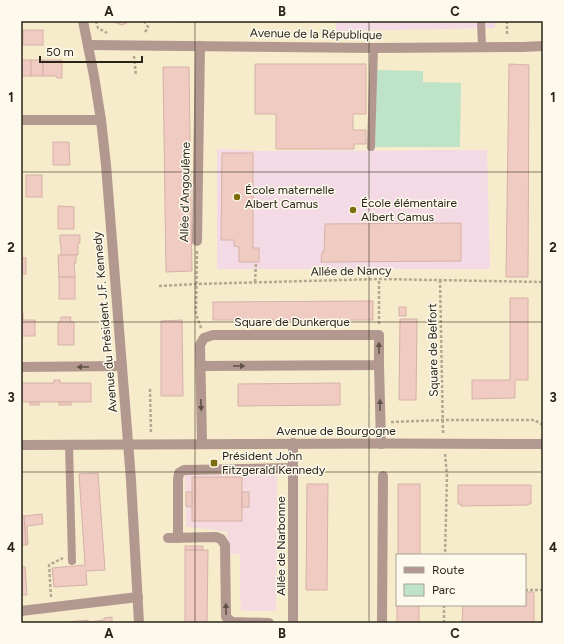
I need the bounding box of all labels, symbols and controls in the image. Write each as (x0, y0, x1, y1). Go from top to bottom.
text: A (104, 4, 114, 19)
text: B (278, 4, 286, 19)
text: C (450, 4, 460, 19)
street label: Avenue de la République (250, 26, 383, 42)
scale bar (40, 38, 142, 64)
text: 50 m (46, 45, 74, 59)
text: 1 (8, 90, 14, 105)
text: 1 (550, 90, 556, 105)
street label: Allée d'Angoulême (177, 141, 193, 242)
place label: École maternelle Albert Camus (245, 183, 335, 211)
marker: École maternelle Albert Camus (232, 192, 242, 202)
place label: École élémentaire Albert Camus (361, 196, 457, 224)
marker: École élémentaire Albert Camus (348, 205, 358, 215)
street label: Avenue du Président J.F. Kennedy (90, 230, 120, 413)
text: 2 (7, 240, 15, 255)
text: 2 (549, 240, 557, 255)
street label: Allée de Nancy (310, 263, 392, 279)
street label: Square de Belfort (425, 303, 441, 397)
street label: Square de Dunkerque (234, 315, 350, 329)
one-way arrow (376, 341, 382, 354)
one-way arrow (233, 363, 246, 369)
one-way arrow (76, 364, 89, 370)
text: 3 (7, 390, 15, 405)
text: 3 (549, 390, 557, 405)
one-way arrow (377, 398, 383, 411)
one-way arrow (198, 399, 204, 412)
street label: Avenue de Bourgogne (276, 424, 396, 438)
place label: Président John Fitzgerald Kennedy (222, 449, 326, 477)
marker: Président John Fitzgerald Kennedy (209, 458, 219, 468)
street label: Allée de Narbonne (274, 496, 288, 596)
text: 4 (7, 540, 15, 555)
text: 4 (549, 540, 557, 555)
legend (396, 554, 526, 606)
text: Route (432, 563, 465, 577)
text: Parc (432, 583, 456, 597)
one-way arrow (223, 602, 229, 615)
text: A (104, 626, 114, 641)
text: B (278, 626, 286, 641)
text: C (450, 626, 460, 641)

